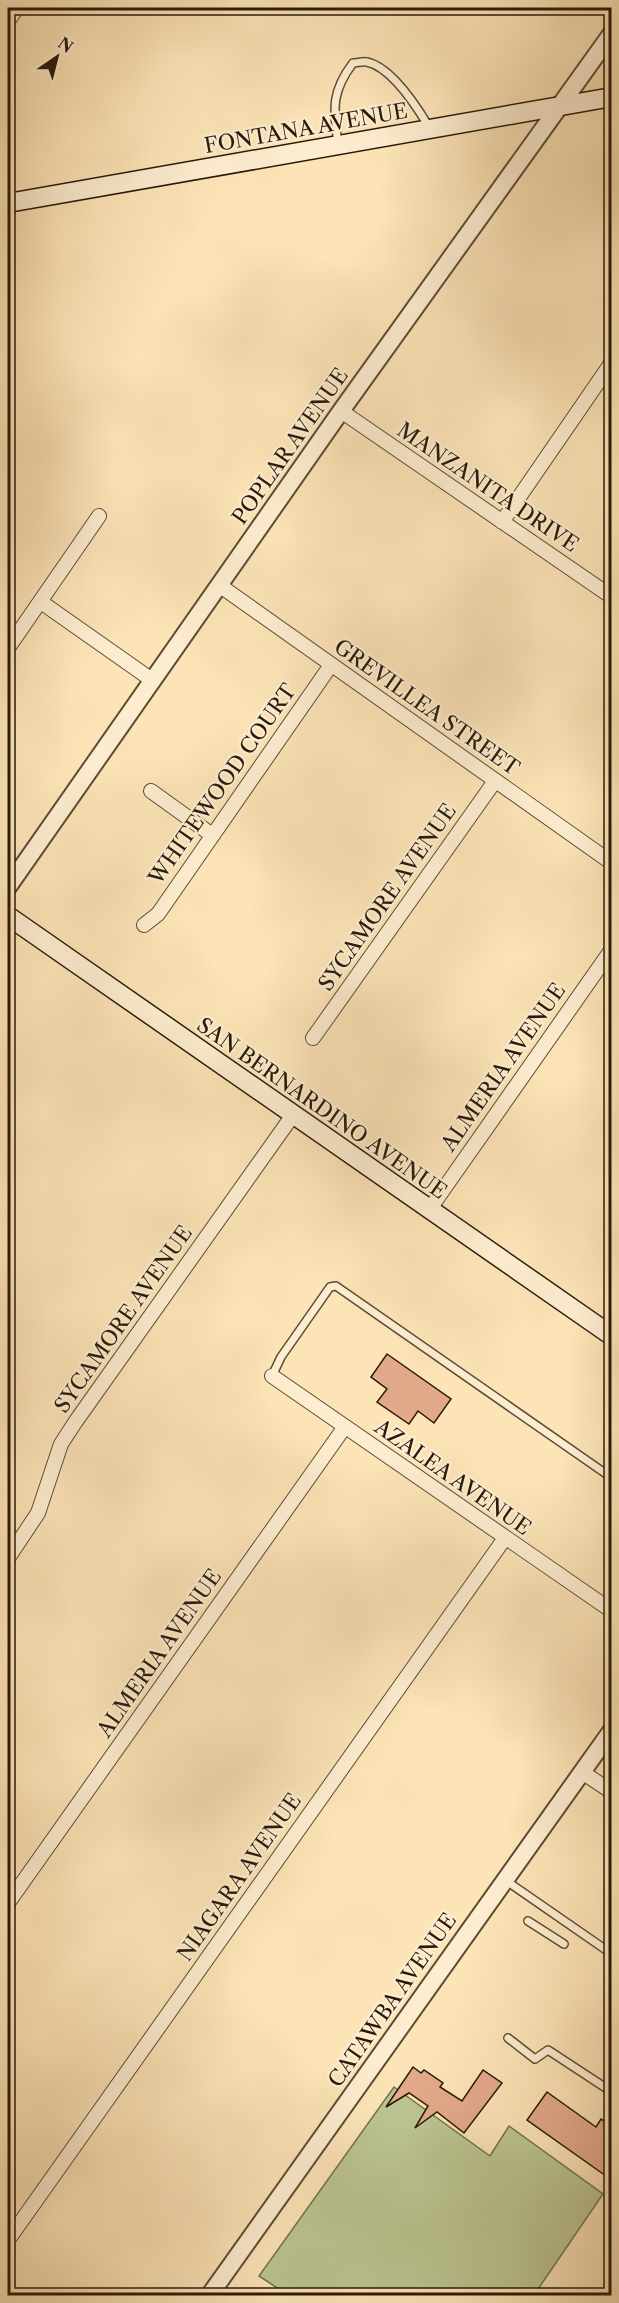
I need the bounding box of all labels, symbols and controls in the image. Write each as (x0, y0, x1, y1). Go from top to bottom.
north arrow (27, 27, 87, 87)
text: N (54, 33, 77, 57)
street label: FONTANA AVENUE (202, 98, 410, 158)
street label: POPLAR AVENUE (227, 363, 353, 529)
street label: MANZANITA DRIVE (393, 417, 583, 557)
street label: GREVILLEA STREET (330, 634, 525, 781)
street label: WHITEWOOD COURT (143, 679, 301, 890)
street label: SYCAMORE AVENUE (313, 799, 461, 995)
street label: ALMERIA AVENUE (435, 978, 570, 1157)
street label: SAN BERNARDINO AVENUE (192, 1012, 452, 1204)
street label: SYCAMORE AVENUE (49, 1221, 197, 1417)
street label: AZALEA AVENUE (369, 1413, 536, 1540)
street label: ALMERIA AVENUE (91, 1564, 226, 1743)
street label: NIAGARA AVENUE (172, 1788, 306, 1966)
street label: CATAWBA AVENUE (323, 1908, 461, 2092)

